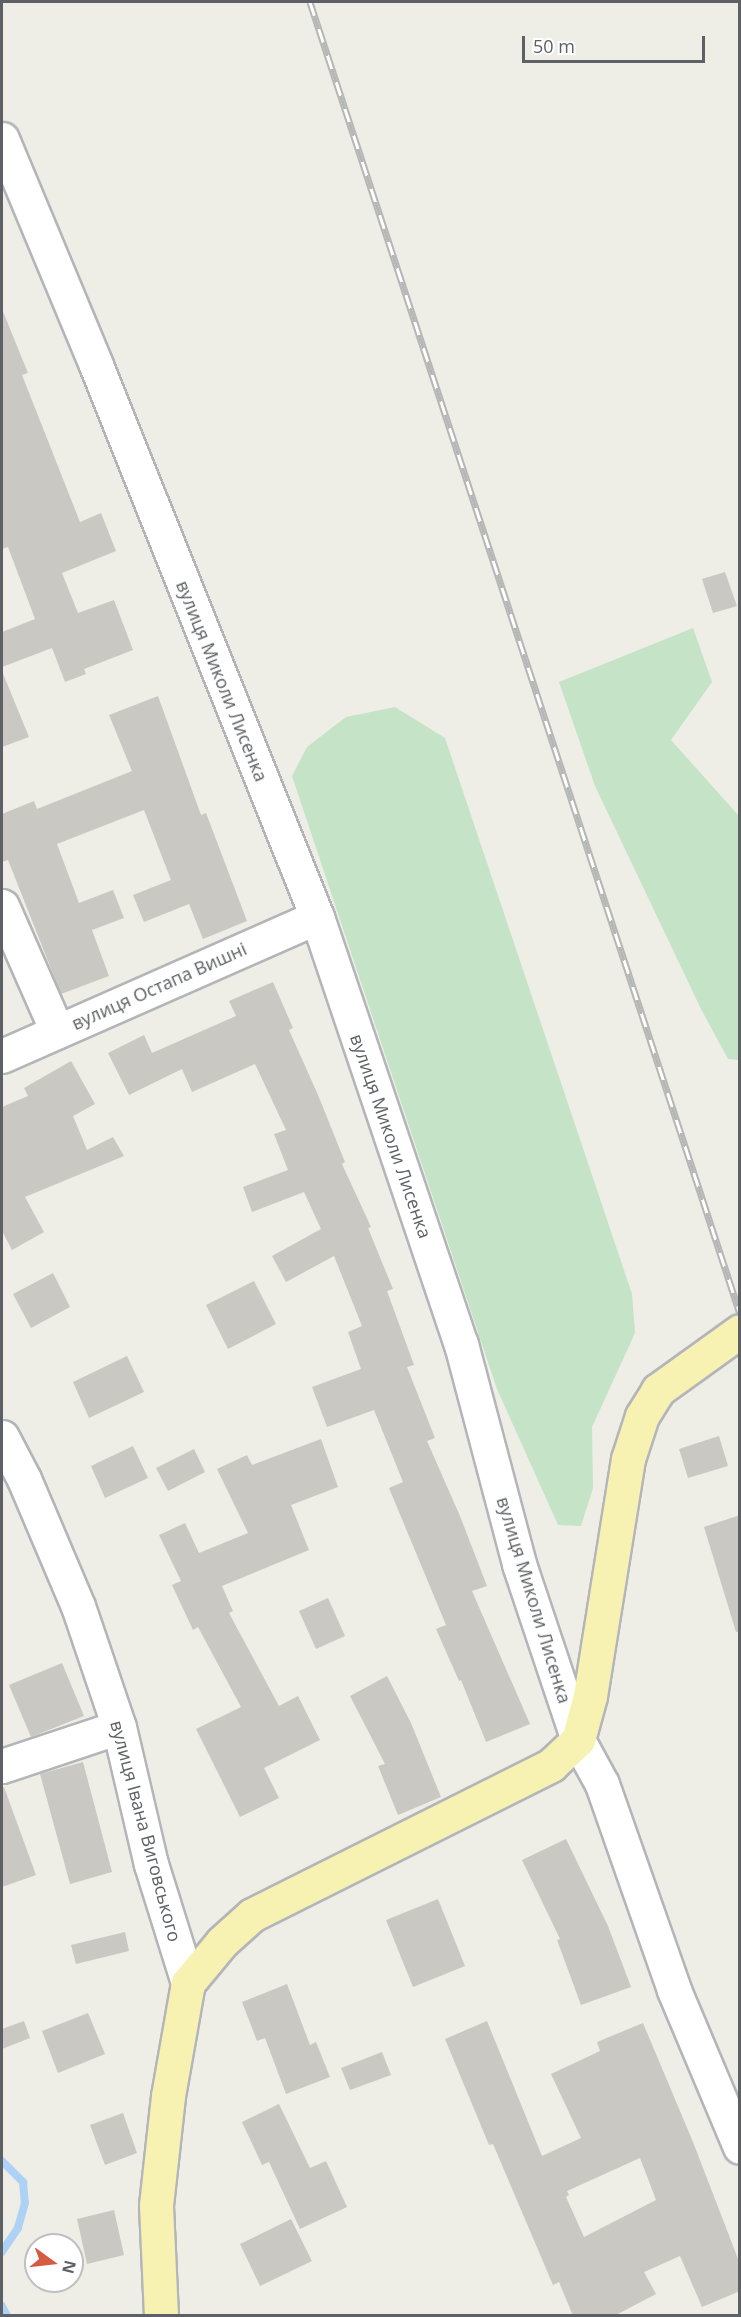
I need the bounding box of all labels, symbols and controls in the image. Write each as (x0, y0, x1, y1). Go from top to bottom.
scale bar (525, 24, 708, 62)
text: 50 m (533, 34, 575, 58)
street label: вулиця Миколи Лисенка (172, 577, 272, 785)
street label: вулиця Остапа Вишні (68, 938, 250, 1034)
street label: вулиця Миколи Лисенка (346, 1031, 436, 1241)
street label: вулиця Миколи Лисенка (492, 1494, 576, 1706)
street label: вулиця Івана Виговського (106, 1718, 186, 1944)
north arrow (24, 2233, 84, 2293)
text: N (57, 2258, 82, 2276)

